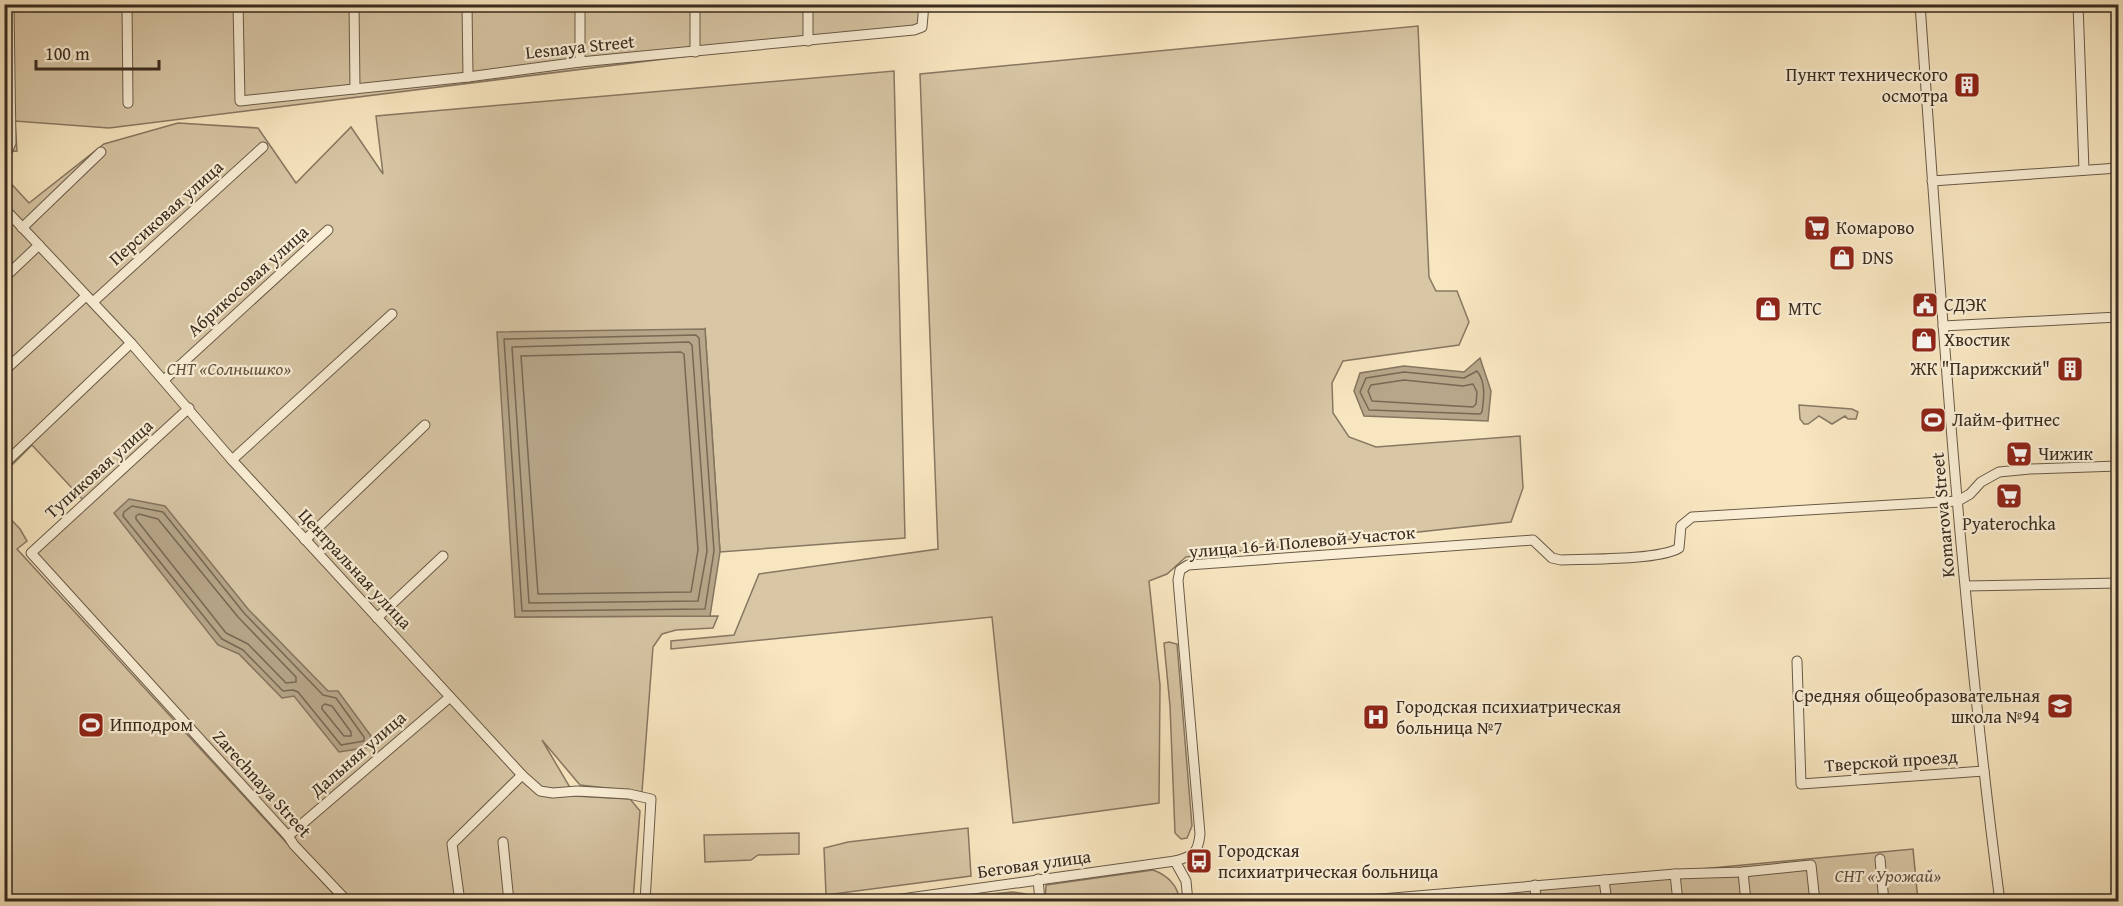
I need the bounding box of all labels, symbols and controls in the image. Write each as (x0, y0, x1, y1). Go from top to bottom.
street label: Lesnaya Street (524, 27, 637, 66)
scale bar (36, 33, 159, 71)
text: 100 m (45, 40, 90, 67)
place label: Пункт технического осмотра (1786, 61, 1948, 109)
building icon: Пункт технического осмотра (1952, 70, 1982, 100)
street label: Персиковая улица (102, 153, 229, 272)
supermarket icon: Комарово (1802, 213, 1832, 243)
place label: Комарово (1836, 214, 1915, 241)
street label: Абрикосовая улица (181, 218, 315, 343)
shop icon: DNS (1827, 243, 1857, 273)
place label: DNS (1862, 244, 1894, 271)
public building icon: СДЭК (1910, 290, 1940, 320)
place label: СДЭК (1944, 291, 1987, 318)
shop icon: МТС (1753, 294, 1783, 324)
place label: МТС (1788, 295, 1822, 322)
shop icon: Хвостик (1909, 325, 1939, 355)
place label: Хвостик (1944, 326, 2011, 353)
building icon: ЖК "Парижский" (2055, 354, 2085, 384)
park label: СНТ «Солнышко» (167, 355, 291, 382)
place label: ЖК "Парижский" (1910, 355, 2050, 382)
sports icon: Лайм-фитнес (1918, 405, 1948, 435)
place label: Лайм-фитнес (1952, 406, 2060, 433)
street label: Тупиковая улица (38, 412, 159, 525)
supermarket icon: Чижик (2004, 439, 2034, 469)
place label: Чижик (2038, 440, 2094, 467)
street label: Komarova Street (1924, 451, 1961, 579)
supermarket icon: Pyaterochka (1994, 481, 2024, 511)
street label: Центральная улица (292, 502, 419, 635)
place label: Pyaterochka (1962, 510, 2056, 537)
street label: улица 16-й Полевой Участок (1187, 518, 1417, 565)
place label: Средняя общеобразовательная школа №94 (1794, 682, 2040, 730)
school or university icon: Средняя общеобразовательная школа №94 (2045, 691, 2075, 721)
place label: Городская психиатрическая больница №7 (1396, 693, 1621, 741)
hospital icon: Городская психиатрическая больница №7 (1361, 702, 1391, 732)
street label: Дальняя улица (303, 704, 412, 804)
sports icon: Ипподром (76, 710, 106, 740)
place label: Ипподром (110, 711, 193, 738)
street label: Zarechnaya Street (207, 724, 319, 844)
street label: Тверской проезд (1823, 742, 1959, 779)
place label: Городская психиатрическая больница (1218, 837, 1439, 885)
street label: Беговая улица (975, 842, 1093, 885)
bus stop icon: Городская психиатрическая больница (1184, 846, 1214, 876)
park label: СНТ «Урожай» (1835, 862, 1941, 889)

